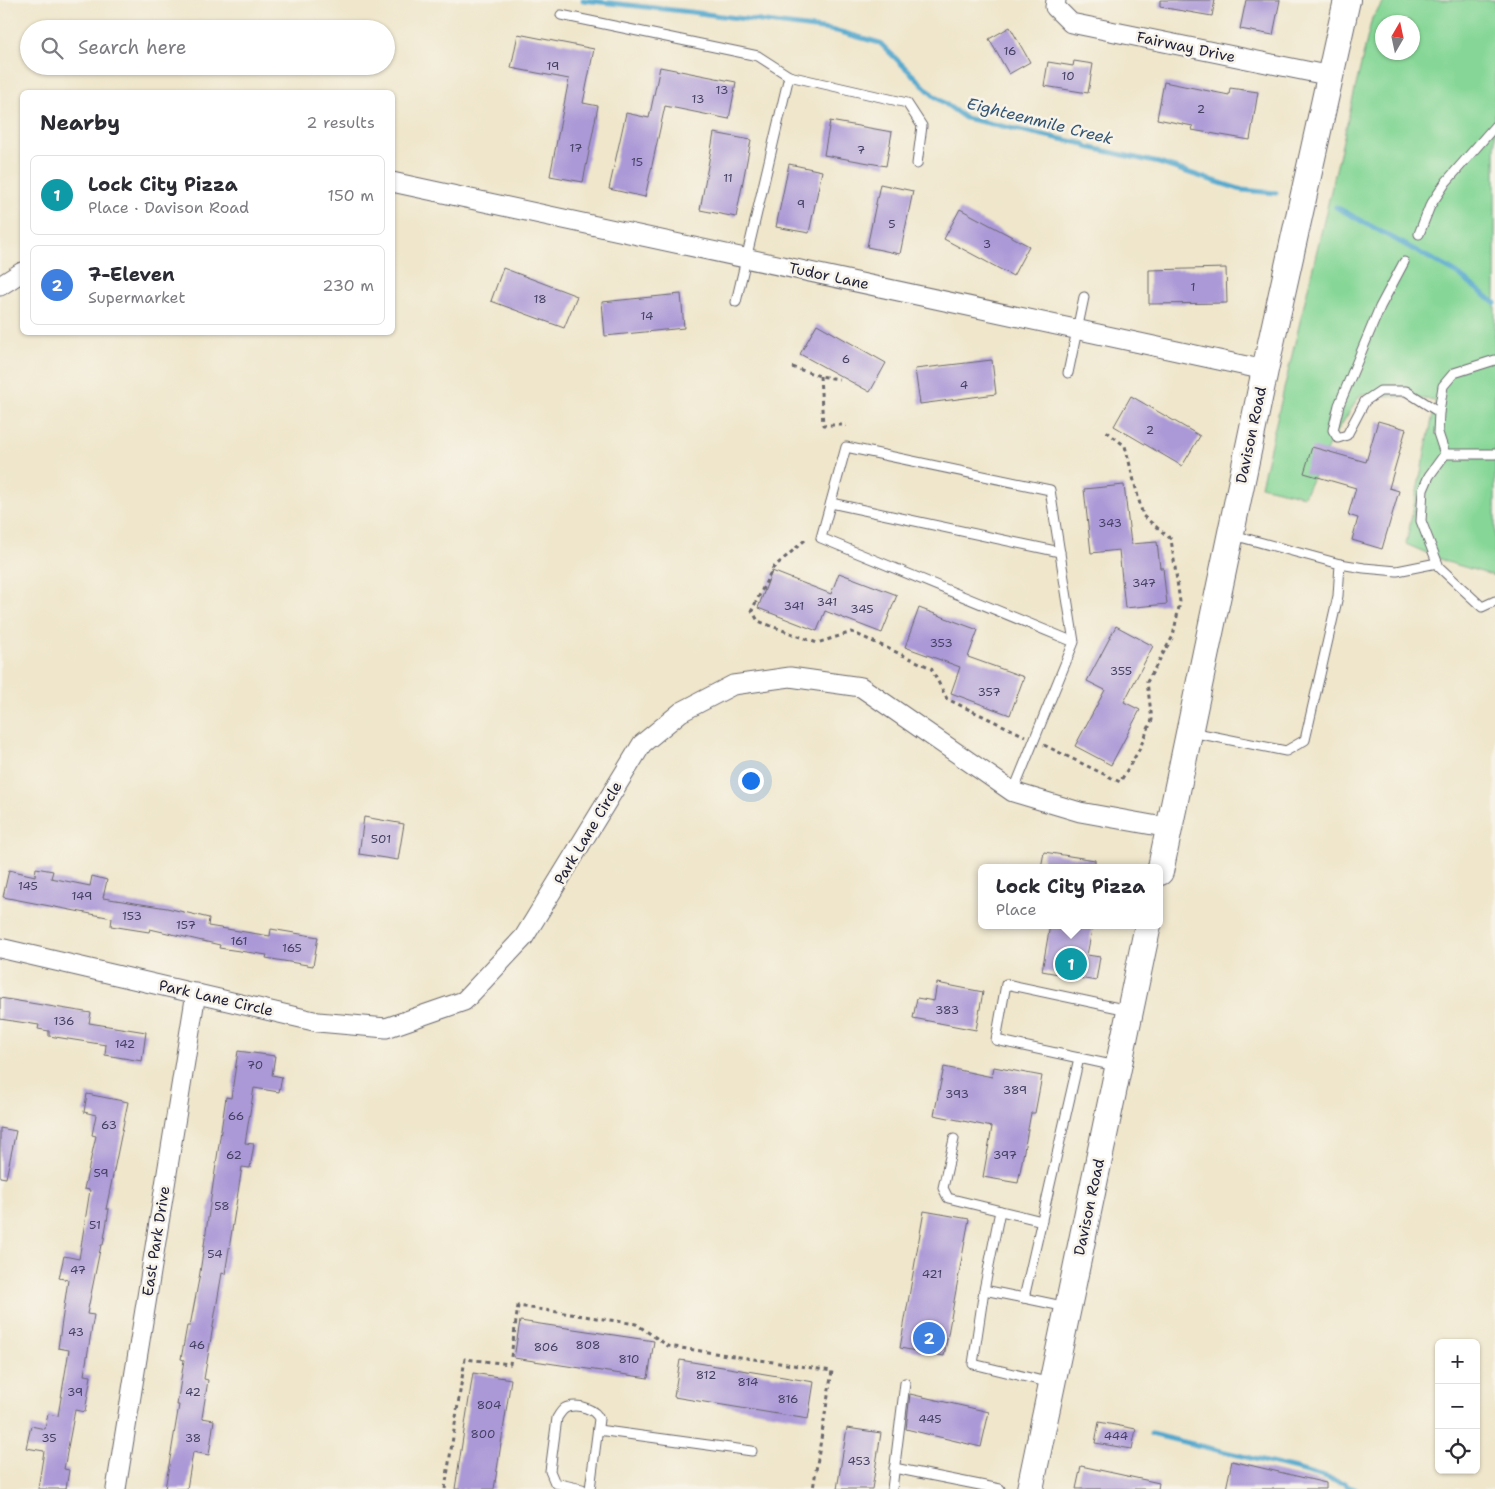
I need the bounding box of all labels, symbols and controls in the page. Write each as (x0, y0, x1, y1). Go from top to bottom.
north arrow (1375, 15, 1420, 60)
search box (20, 20, 395, 75)
street label: Fairway Drive (1135, 27, 1237, 67)
icon: search (38, 34, 66, 62)
text: Search here (78, 35, 187, 60)
house number: 16 (1003, 43, 1017, 59)
house number: 19 (547, 58, 559, 74)
house number: 10 (1061, 68, 1075, 84)
house number: 13 (716, 82, 728, 98)
house number: 13 (692, 91, 704, 107)
water label: Eighteenmile Creek (965, 93, 1115, 149)
house number: 2 (1197, 101, 1205, 117)
text: Nearby (40, 109, 120, 137)
text: 2 results (306, 112, 375, 133)
house number: 17 (570, 140, 582, 156)
house number: 7 (857, 142, 865, 158)
house number: 15 (631, 154, 643, 170)
house number: 11 (723, 170, 733, 186)
text: Lock City Pizza (88, 172, 238, 197)
text: 1 (53, 185, 61, 206)
text: 150 m (327, 185, 374, 206)
house number: 9 (797, 196, 805, 212)
text: Place · Davison Road (88, 197, 249, 218)
house number: 5 (888, 216, 896, 232)
house number: 3 (983, 236, 991, 252)
street label: Tudor Lane (787, 258, 871, 294)
text: 7-Eleven (88, 262, 175, 287)
text: 2 (51, 275, 63, 296)
text: 230 m (322, 275, 374, 296)
house number: 1 (1190, 279, 1196, 295)
text: Supermarket (88, 287, 185, 308)
house number: 18 (533, 291, 547, 307)
house number: 14 (641, 308, 653, 324)
house number: 6 (842, 351, 850, 367)
house number: 4 (960, 377, 968, 393)
street label: Davison Road (1231, 384, 1271, 485)
house number: 2 (1146, 422, 1154, 438)
house number: 343 (1098, 515, 1122, 531)
house number: 347 (1132, 575, 1156, 591)
house number: 341 (817, 594, 837, 610)
house number: 341 (784, 598, 804, 614)
house number: 345 (850, 601, 874, 617)
house number: 353 (929, 635, 953, 651)
house number: 355 (1110, 663, 1132, 679)
house number: 357 (977, 684, 1001, 700)
your location (738, 768, 764, 794)
street label: Park Lane Circle (549, 778, 627, 888)
house number: 501 (371, 831, 391, 847)
popup (978, 864, 1163, 929)
text: Lock City Pizza (996, 874, 1145, 899)
house number: 145 (18, 878, 38, 894)
house number: 149 (72, 888, 92, 904)
text: Place (996, 899, 1036, 920)
house number: 153 (122, 908, 142, 924)
house number: 157 (176, 917, 196, 933)
house number: 161 (230, 933, 248, 949)
house number: 165 (282, 940, 302, 956)
pin: 1 (1055, 945, 1087, 983)
street label: Park Lane Circle (157, 975, 275, 1021)
house number: 383 (935, 1002, 959, 1018)
house number: 136 (54, 1013, 74, 1029)
house number: 142 (115, 1036, 135, 1052)
house number: 70 (247, 1057, 263, 1073)
house number: 389 (1003, 1082, 1027, 1098)
house number: 393 (945, 1086, 969, 1102)
house number: 66 (228, 1108, 244, 1124)
house number: 63 (101, 1117, 117, 1133)
house number: 62 (226, 1147, 242, 1163)
house number: 397 (993, 1147, 1017, 1163)
street label: Davison Road (1069, 1156, 1109, 1257)
house number: 59 (93, 1165, 109, 1181)
street label: East Park Drive (137, 1184, 175, 1298)
house number: 58 (214, 1198, 230, 1214)
house number: 51 (89, 1217, 101, 1233)
house number: 54 (207, 1246, 223, 1262)
house number: 47 (70, 1262, 86, 1278)
house number: 421 (922, 1266, 942, 1282)
pin: 2 (913, 1319, 945, 1357)
house number: 43 (68, 1324, 84, 1340)
house number: 46 (189, 1337, 205, 1353)
house number: 808 (576, 1337, 600, 1353)
house number: 806 (534, 1339, 558, 1355)
map controls (1435, 1339, 1480, 1474)
button: + (1435, 1339, 1480, 1384)
house number: 810 (618, 1351, 640, 1367)
house number: 812 (696, 1367, 716, 1383)
house number: 814 (738, 1374, 758, 1390)
house number: 39 (67, 1384, 83, 1400)
house number: 42 (185, 1384, 201, 1400)
button: − (1435, 1384, 1480, 1429)
house number: 816 (778, 1391, 798, 1407)
house number: 804 (477, 1397, 501, 1413)
house number: 445 (918, 1411, 942, 1427)
house number: 800 (471, 1426, 495, 1442)
house number: 444 (1104, 1428, 1128, 1444)
button: locate (1435, 1429, 1480, 1474)
house number: 35 (41, 1430, 57, 1446)
house number: 38 (185, 1430, 201, 1446)
house number: 453 (847, 1453, 871, 1469)

